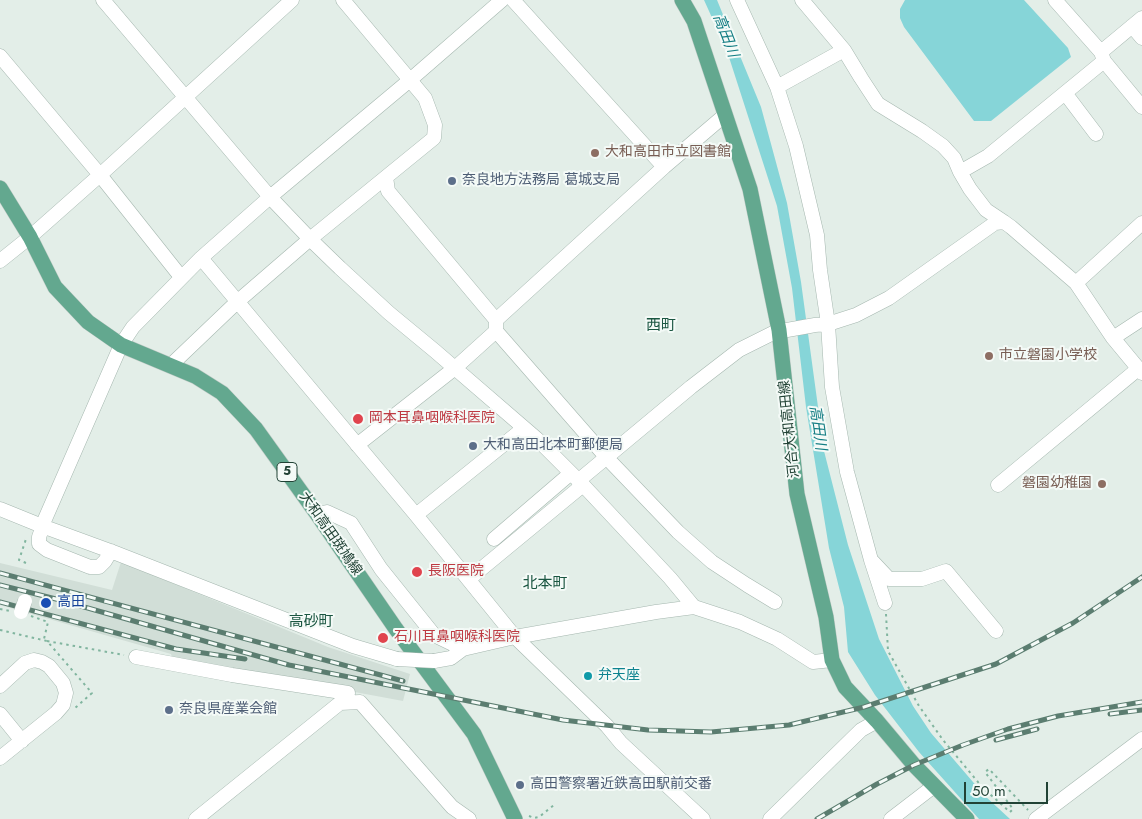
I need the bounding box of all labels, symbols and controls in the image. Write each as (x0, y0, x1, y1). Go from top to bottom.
water label: 高田川 (709, 12, 741, 60)
place label: 大和高田市立図書館 (605, 145, 731, 161)
marker: 大和高田市立図書館 (589, 147, 601, 159)
place label: 奈良地方法務局 葛城支局 (462, 173, 620, 189)
marker: 奈良地方法務局 葛城支局 (446, 175, 458, 187)
district label: 西町 (646, 317, 676, 335)
place label: 市立磐園小学校 (999, 348, 1097, 364)
marker: 市立磐園小学校 (983, 350, 995, 362)
street label: 河合大和高田線 (777, 379, 803, 479)
water label: 高田川 (805, 404, 829, 452)
place label: 岡本耳鼻咽喉科医院 (369, 411, 495, 427)
marker: 岡本耳鼻咽喉科医院 (351, 412, 365, 426)
place label: 大和高田北本町郵便局 (483, 438, 623, 454)
marker: 大和高田北本町郵便局 (467, 440, 479, 452)
road number: 5 (277, 462, 297, 482)
place label: 磐園幼稚園 (1022, 476, 1092, 492)
marker: 磐園幼稚園 (1096, 478, 1108, 490)
street label: 大和高田斑鳩線 (295, 489, 365, 579)
place label: 長阪医院 (428, 564, 484, 580)
marker: 長阪医院 (410, 565, 424, 579)
district label: 北本町 (523, 575, 567, 593)
place label: 高田 (57, 595, 85, 611)
marker: 高田 (39, 596, 53, 610)
district label: 高砂町 (289, 613, 333, 631)
place label: 石川耳鼻咽喉科医院 (394, 630, 520, 646)
marker: 石川耳鼻咽喉科医院 (376, 631, 390, 645)
place label: 弁天座 (598, 668, 640, 684)
marker: 弁天座 (582, 670, 594, 682)
place label: 奈良県産業会館 (179, 702, 277, 718)
marker: 奈良県産業会館 (163, 704, 175, 716)
scale bar (967, 772, 1051, 804)
place label: 高田警察署近鉄高田駅前交番 (530, 777, 712, 793)
marker: 高田警察署近鉄高田駅前交番 (514, 779, 526, 791)
text: 50 m (972, 780, 1006, 802)

